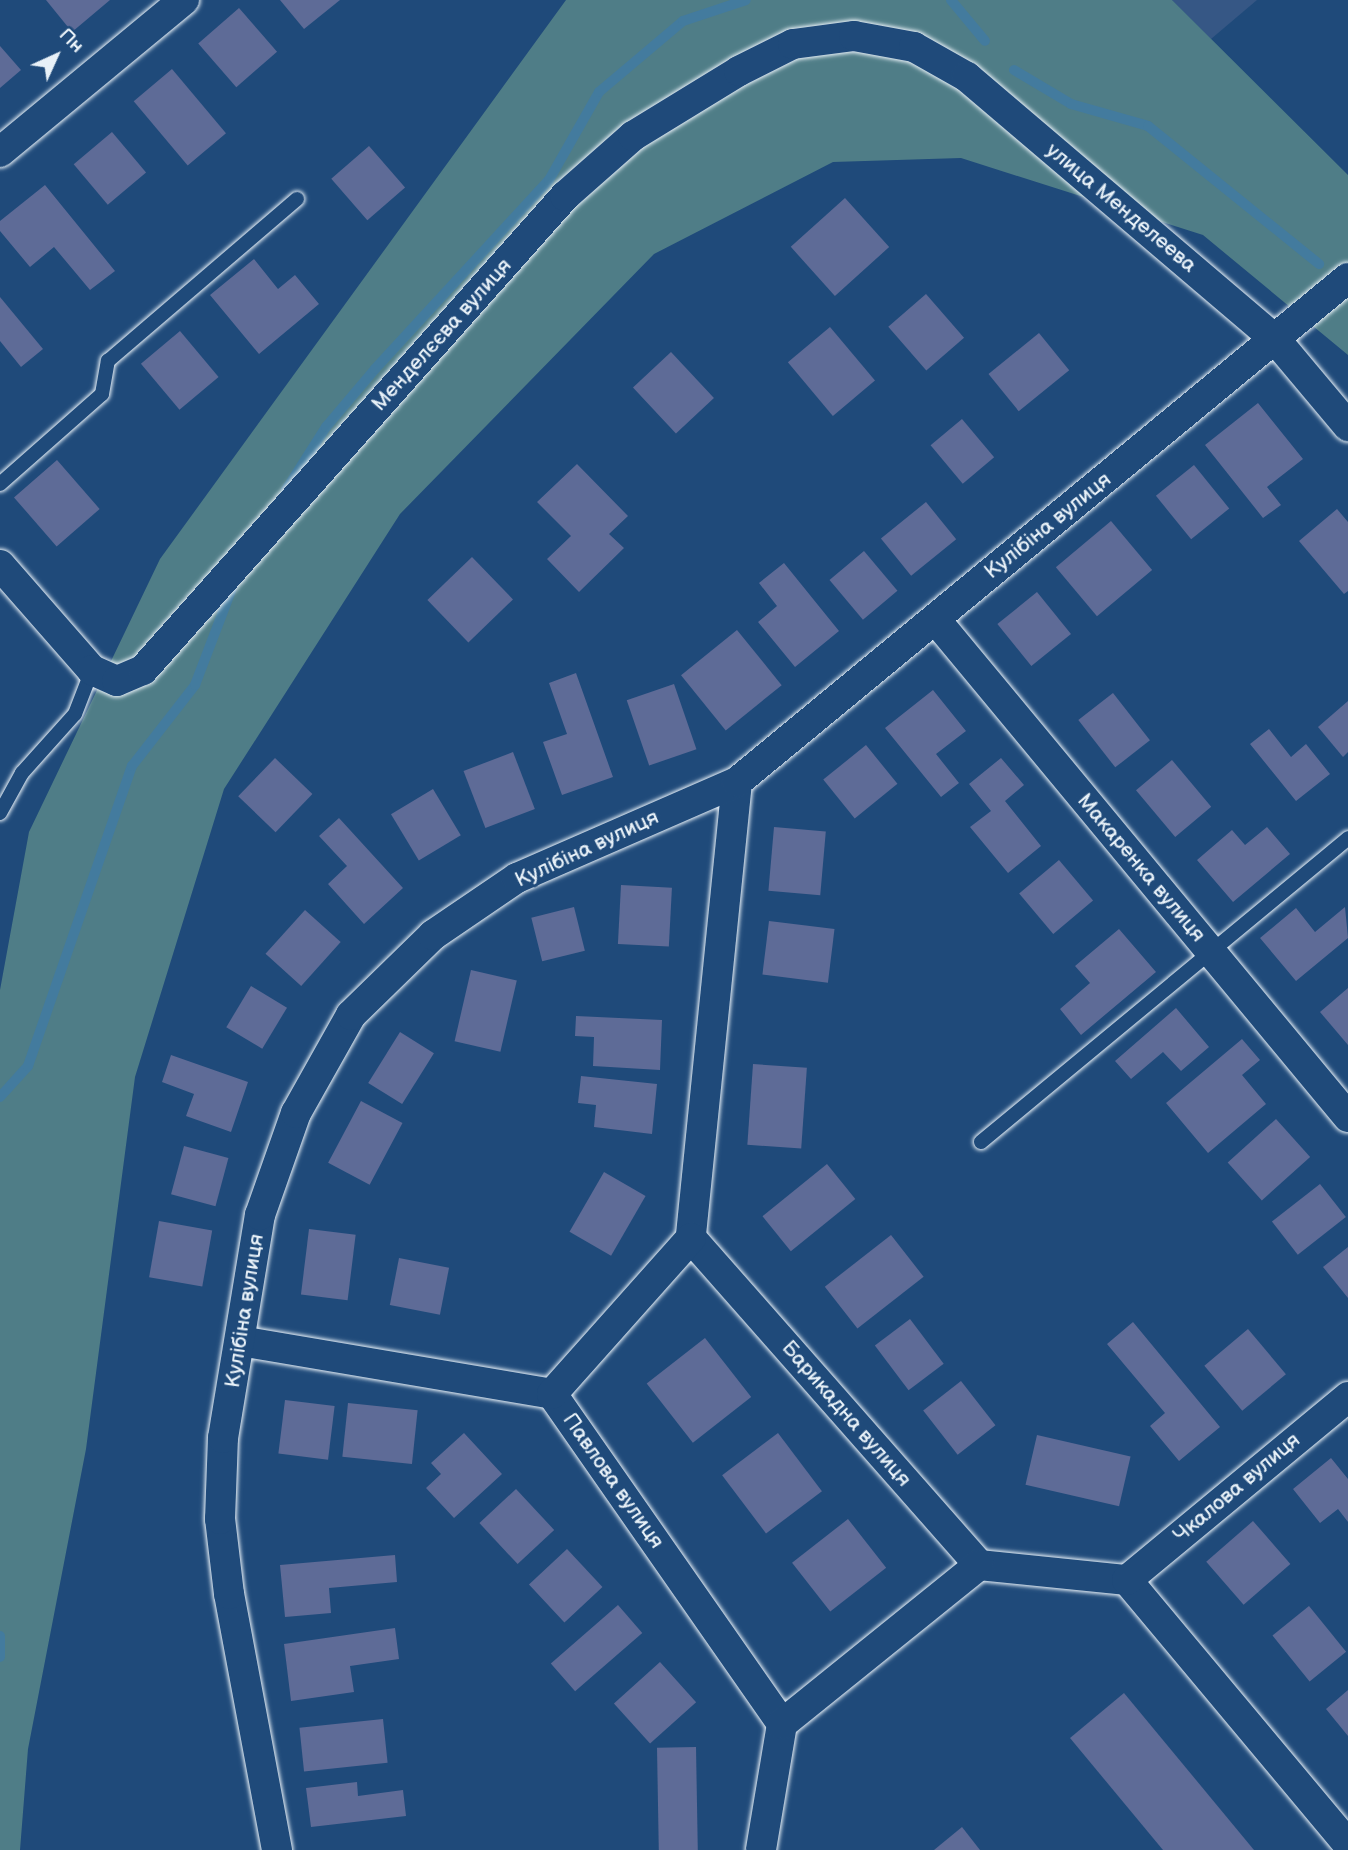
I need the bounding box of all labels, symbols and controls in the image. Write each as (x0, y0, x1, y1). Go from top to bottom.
north arrow (21, 21, 91, 91)
text: Пн (54, 24, 88, 58)
street label: улица Менделеева (1041, 138, 1201, 278)
street label: Менделєєва вулиця (367, 253, 517, 417)
street label: Кулібіна вулиця (980, 467, 1116, 585)
street label: Макаренка вулиця (1072, 789, 1210, 947)
street label: Кулібіна вулиця (511, 805, 663, 893)
street label: Кулібіна вулиця (220, 1232, 270, 1390)
street label: Барикадна вулиця (776, 1336, 916, 1492)
street label: Павлова вулиця (557, 1408, 669, 1554)
street label: Чкалова вулиця (1169, 1428, 1305, 1548)

